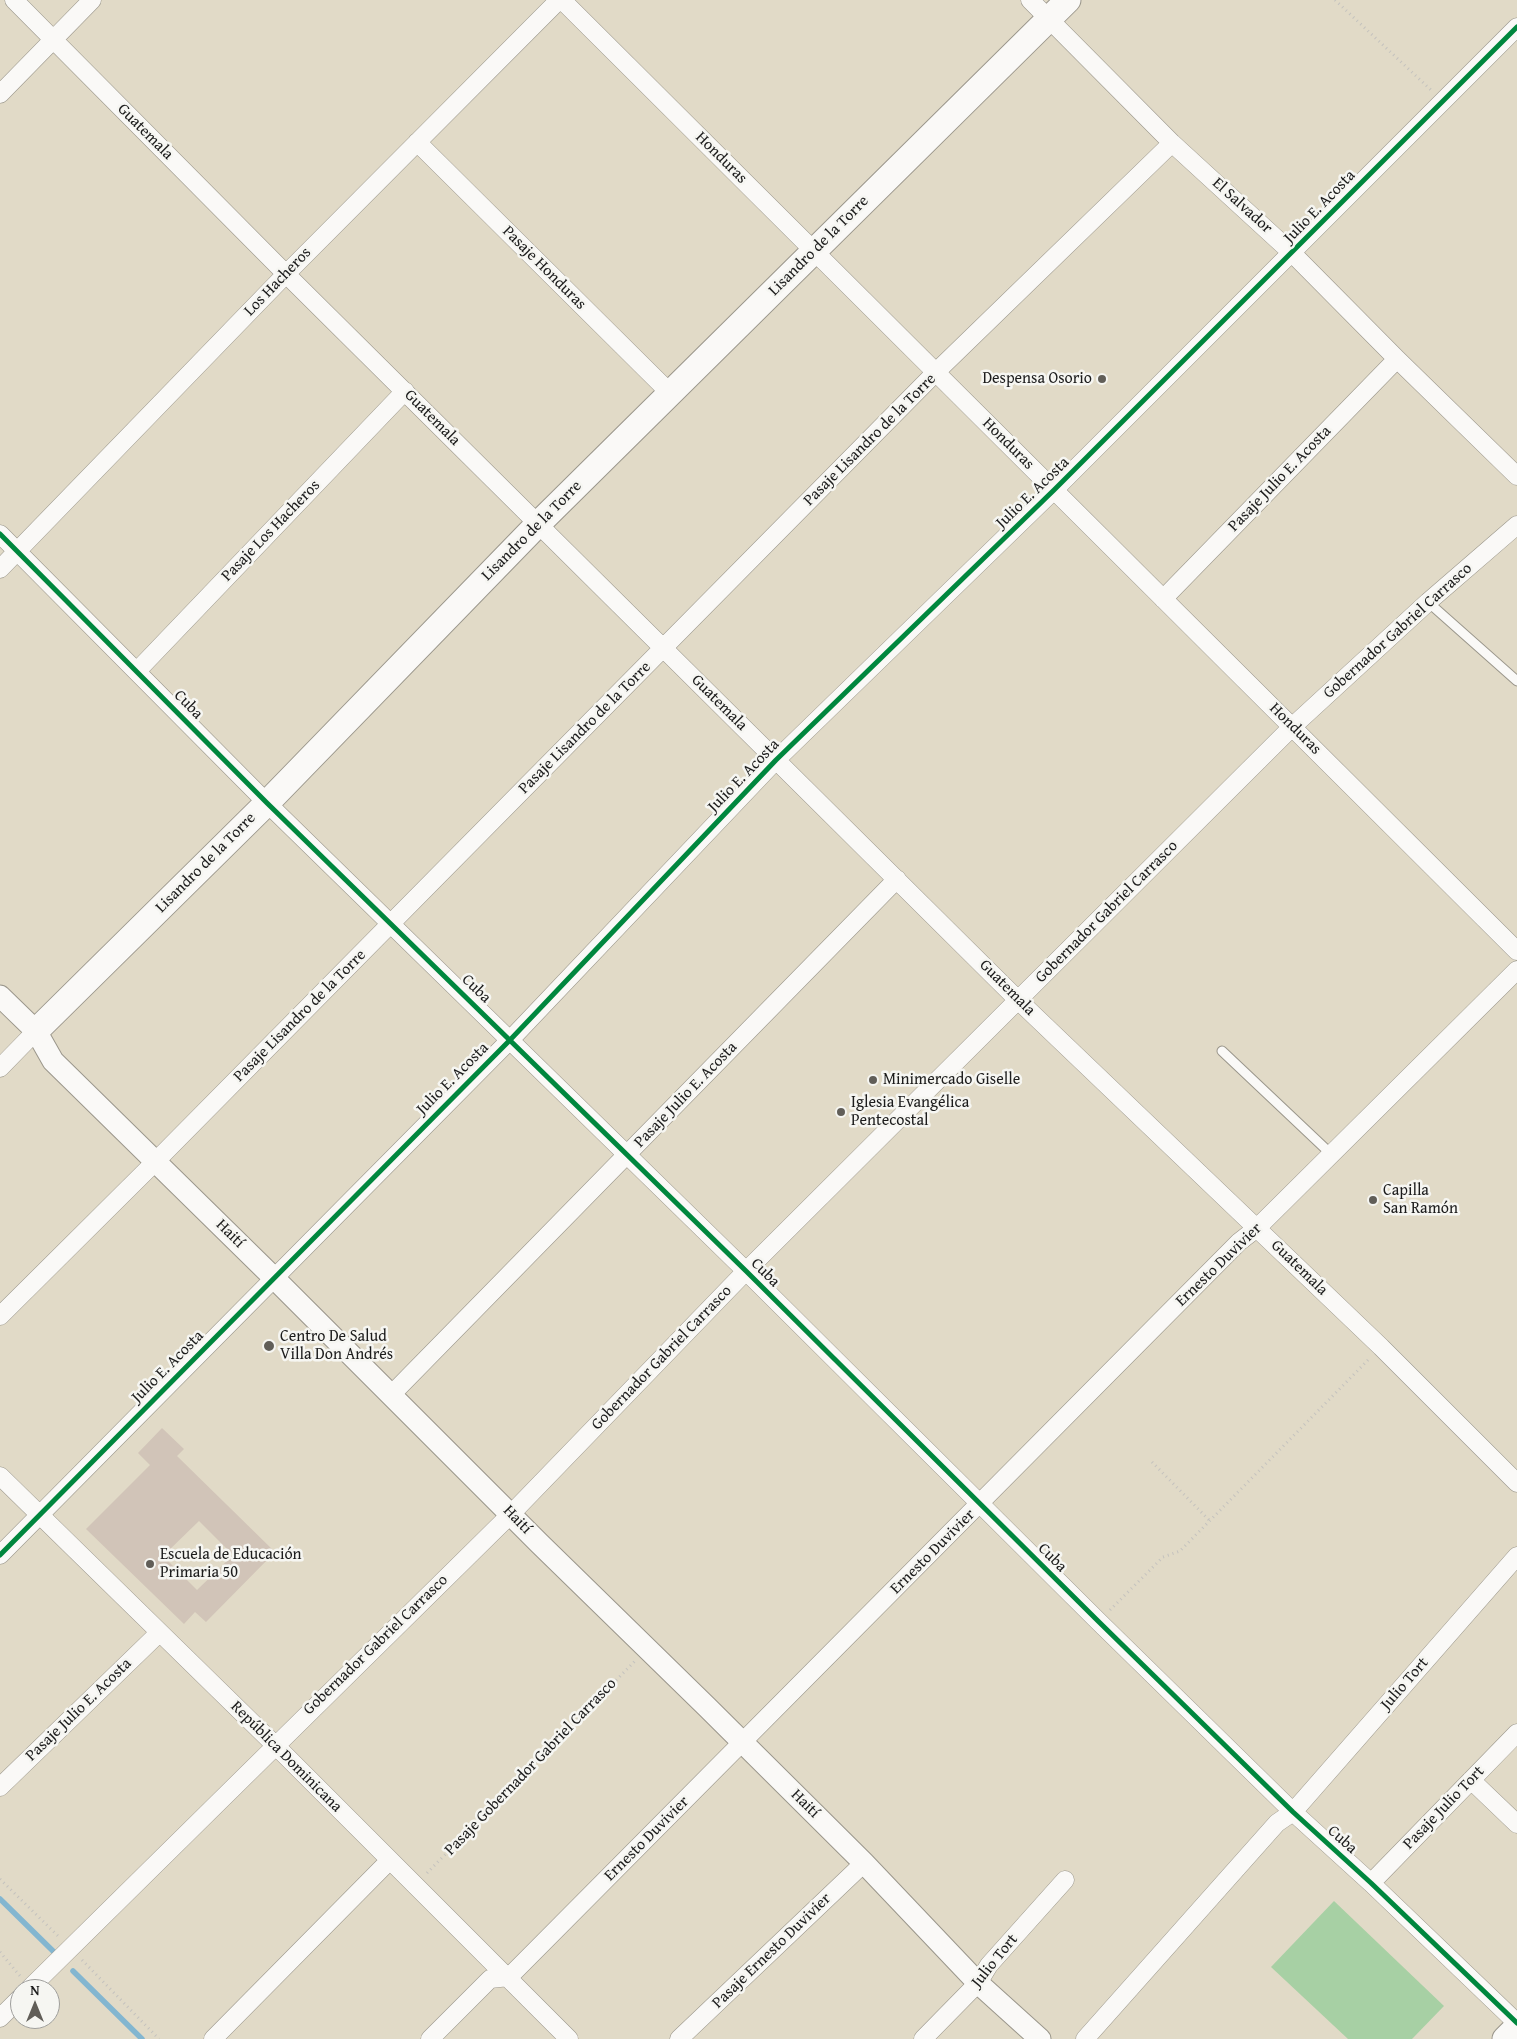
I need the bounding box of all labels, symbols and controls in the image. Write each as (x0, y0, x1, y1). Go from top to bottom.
street label: Guatemala (113, 100, 177, 164)
street label: Honduras (691, 128, 751, 188)
street label: Julio E. Acosta (1280, 166, 1360, 248)
street label: El Salvador (1208, 174, 1276, 238)
street label: Lisandro de la Torre (765, 192, 873, 300)
street label: Pasaje Honduras (498, 222, 590, 314)
street label: Los Hacheros (240, 244, 316, 320)
place label: Despensa Osorio (982, 369, 1092, 389)
street label: Pasaje Lisandro de la Torre (800, 370, 940, 510)
marker: Despensa Osorio (1096, 373, 1108, 385)
street label: Guatemala (400, 386, 464, 450)
street label: Honduras (978, 414, 1038, 474)
street label: Pasaje Julio E. Acosta (1225, 422, 1335, 536)
street label: Julio E. Acosta (992, 453, 1074, 533)
street label: Pasaje Los Hacheros (218, 476, 324, 586)
street label: Lisandro de la Torre (478, 477, 586, 585)
street label: Gobernador Gabriel Carrasco (1320, 559, 1476, 703)
street label: Pasaje Lisandro de la Torre (515, 658, 655, 798)
street label: Guatemala (687, 671, 751, 735)
street label: Cuba (170, 686, 206, 724)
street label: Honduras (1265, 699, 1325, 759)
street label: Julio E. Acosta (704, 735, 784, 817)
street label: Lisandro de la Torre (152, 809, 260, 917)
street label: Gobernador Gabriel Carrasco (1032, 837, 1182, 987)
street label: Pasaje Lisandro de la Torre (230, 946, 370, 1086)
street label: Guatemala (975, 956, 1039, 1020)
street label: Cuba (457, 971, 495, 1007)
street label: Pasaje Julio E. Acosta (631, 1038, 741, 1152)
street label: Julio E. Acosta (413, 1039, 493, 1119)
place label: Minimercado Giselle (883, 1070, 1020, 1090)
marker: Minimercado Giselle (867, 1074, 879, 1086)
place label: Iglesia Evangélica Pentecostal (851, 1093, 969, 1131)
marker: Iglesia Evangélica Pentecostal (835, 1106, 847, 1118)
place label: Capilla San Ramón (1383, 1181, 1458, 1219)
marker: Capilla San Ramón (1367, 1194, 1379, 1206)
street label: Haití (212, 1216, 248, 1252)
street label: Ernesto Duvivier (1172, 1219, 1266, 1311)
street label: Guatemala (1267, 1236, 1331, 1300)
street label: Cuba (746, 1254, 784, 1292)
street label: Gobernador Gabriel Carrasco (588, 1282, 736, 1434)
street label: Julio E. Acosta (128, 1327, 208, 1407)
place label: Centro De Salud Villa Don Andrés (280, 1327, 393, 1365)
marker: Centro De Salud Villa Don Andrés (262, 1339, 276, 1353)
street label: Haití (499, 1502, 535, 1538)
street label: Ernesto Duvivier (887, 1506, 979, 1598)
street label: Cuba (1033, 1539, 1071, 1577)
place label: Escuela de Educación Primaria 50 (160, 1545, 302, 1583)
marker: Escuela de Educación Primaria 50 (144, 1558, 156, 1570)
street label: Gobernador Gabriel Carrasco (300, 1571, 452, 1719)
street label: Julio Tort (1377, 1654, 1433, 1714)
street label: Pasaje Julio E. Acosta (22, 1655, 136, 1765)
street label: Pasaje Gobernador Gabriel Carrasco (441, 1674, 621, 1860)
street label: República Dominicana (226, 1697, 346, 1817)
street label: Pasaje Julio Tort (1399, 1762, 1489, 1854)
street label: Haití (787, 1786, 823, 1822)
street label: Ernesto Duvivier (601, 1793, 693, 1885)
street label: Cuba (1323, 1822, 1361, 1858)
street label: Pasaje Ernesto Duvivier (709, 1889, 835, 2013)
street label: Julio Tort (968, 1930, 1022, 1992)
north arrow (10, 1979, 60, 2029)
text: N (30, 1980, 40, 2000)

